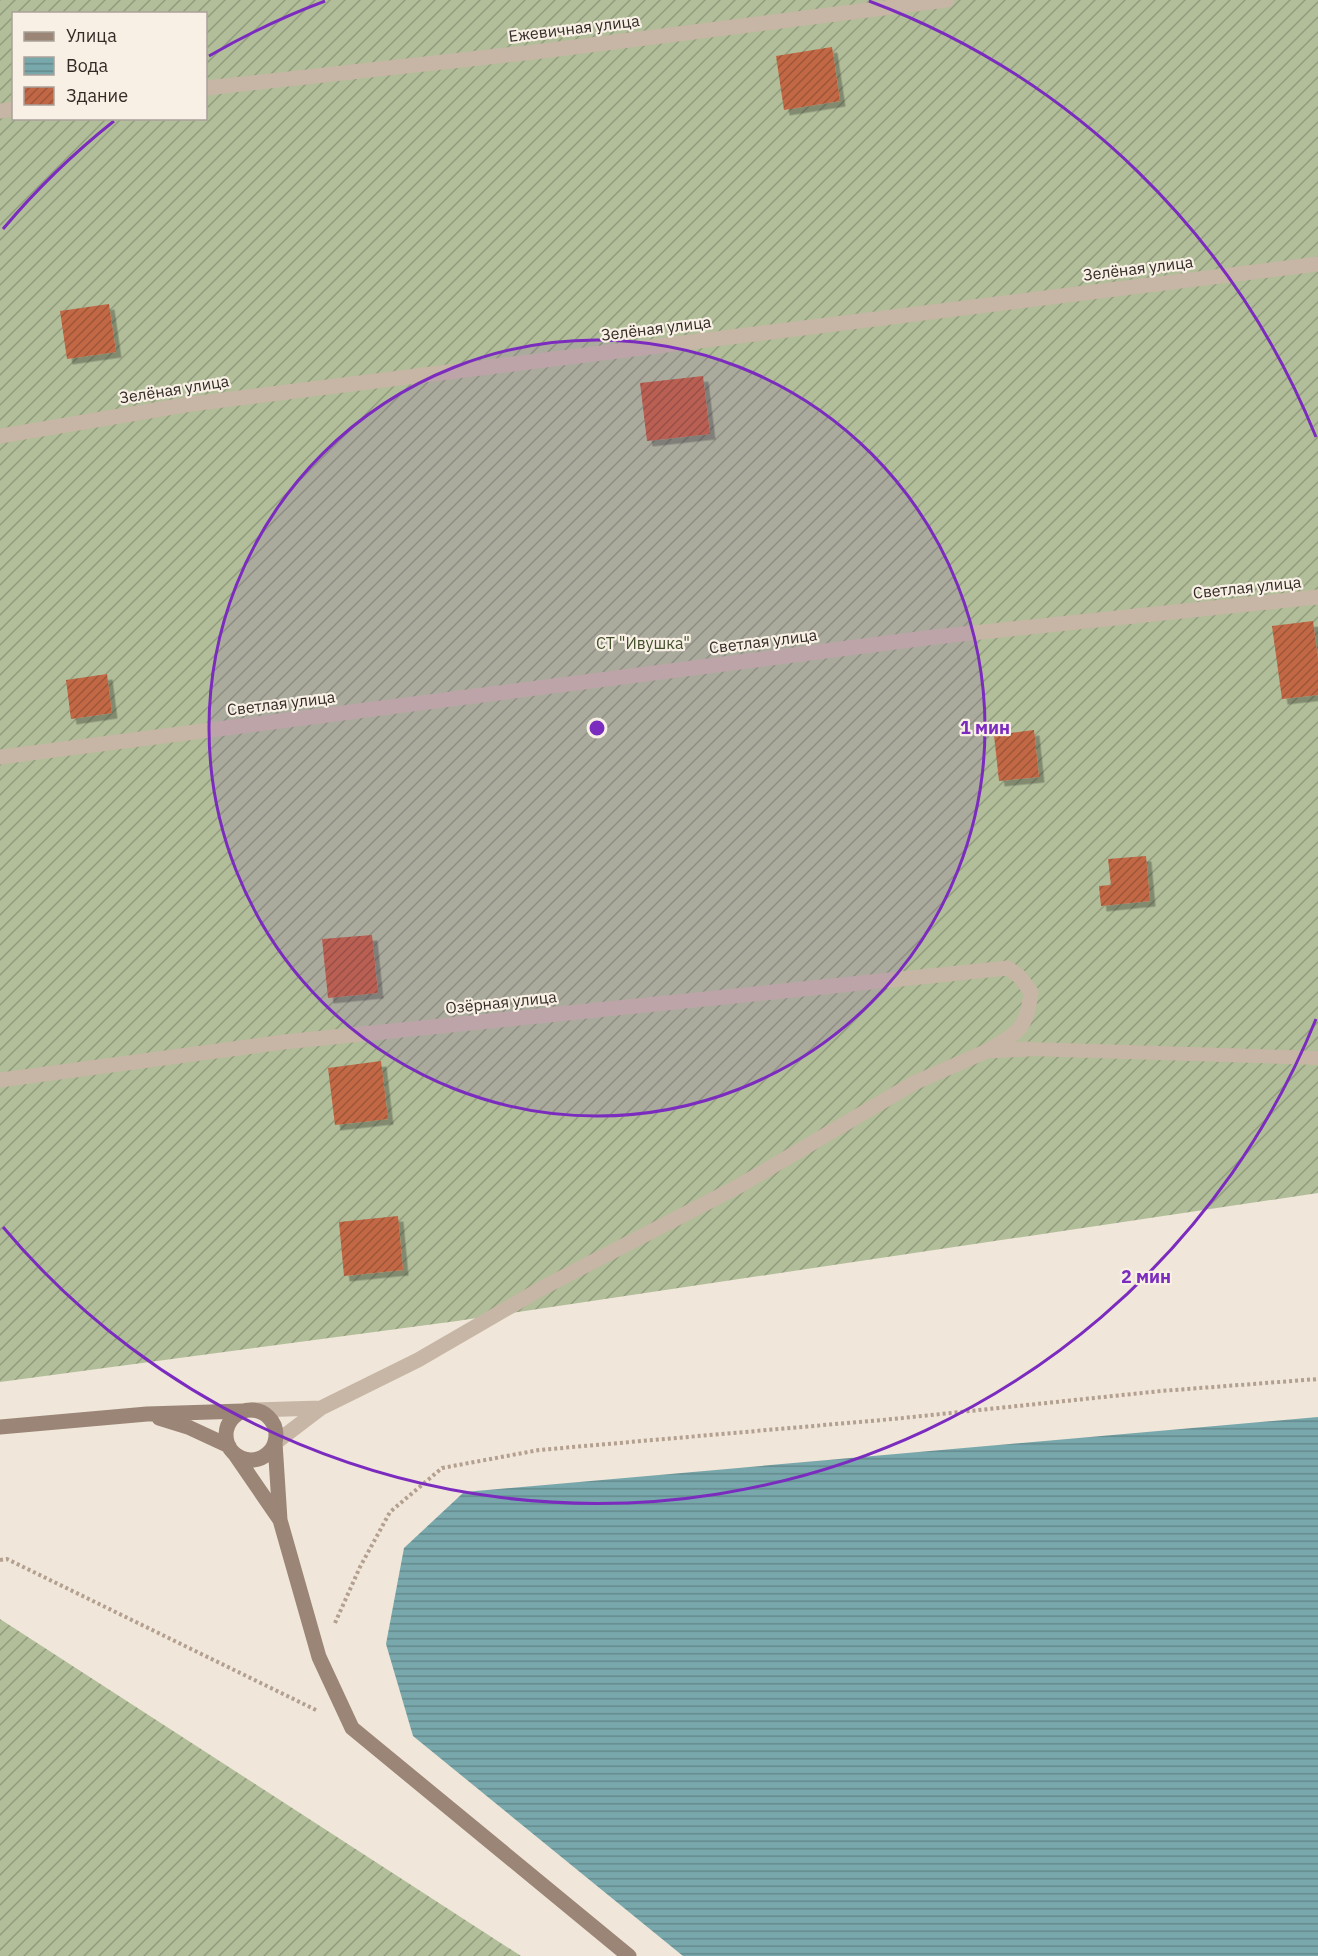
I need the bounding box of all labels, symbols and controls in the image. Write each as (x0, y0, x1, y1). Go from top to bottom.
street label: Ежевичная улица (507, 10, 641, 46)
legend (12, 12, 207, 120)
text: Улица (66, 24, 117, 47)
text: Вода (66, 54, 109, 77)
text: Здание (66, 84, 128, 107)
street label: Зелёная улица (1082, 251, 1195, 285)
street label: Зелёная улица (600, 311, 713, 345)
street label: Зелёная улица (118, 370, 231, 408)
street label: Светлая улица (1192, 571, 1303, 603)
street label: Светлая улица (708, 624, 819, 658)
park label: СТ "Ивушка" (596, 633, 690, 653)
street label: Светлая улица (226, 686, 337, 720)
text: 1 мин (960, 716, 1010, 739)
centre of rings (587, 718, 607, 738)
street label: Озёрная улица (444, 986, 558, 1018)
text: 2 мин (1121, 1265, 1171, 1288)

